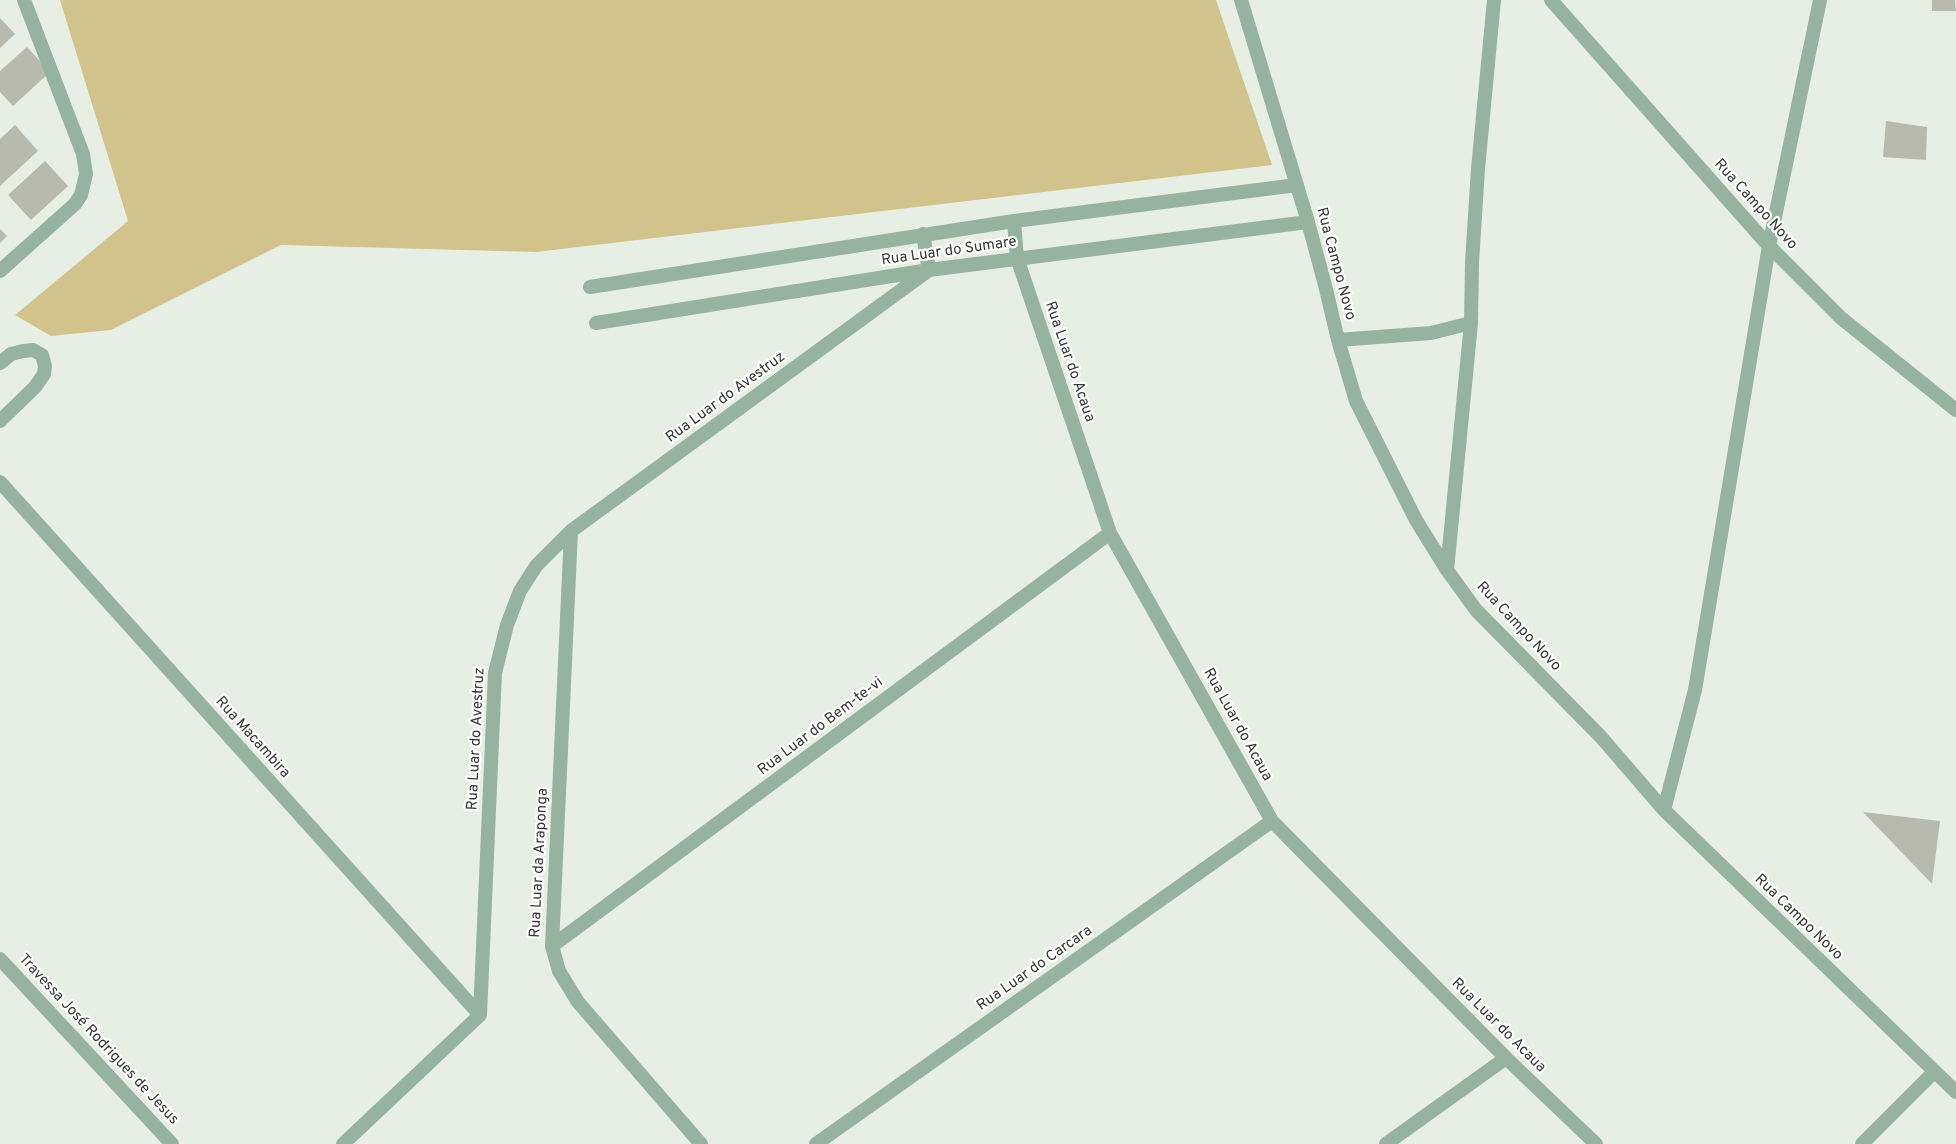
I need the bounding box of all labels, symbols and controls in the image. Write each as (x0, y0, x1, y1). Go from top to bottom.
street label: Rua Campo Novo (1710, 156, 1800, 254)
street label: Rua Campo Novo (1311, 206, 1359, 322)
street label: Rua Luar do Sumare (880, 234, 1018, 270)
street label: Rua Luar do Acaua (1040, 299, 1098, 425)
street label: Rua Luar do Avestruz (663, 349, 789, 447)
street label: Rua Campo Novo (1472, 578, 1564, 676)
street label: Rua Luar do Acaua (1199, 665, 1275, 785)
street label: Rua Luar do Avestruz (464, 667, 490, 811)
street label: Rua Luar do Bem-te-vi (755, 674, 887, 780)
street label: Rua Macambira (211, 694, 293, 782)
street label: Rua Luar da Araponga (527, 788, 553, 938)
street label: Rua Campo Novo (1750, 871, 1846, 965)
street label: Rua Luar do Carcara (974, 922, 1096, 1016)
street label: Travessa José Rodrigues de Jesus (14, 951, 182, 1129)
street label: Rua Luar do Acaua (1447, 975, 1549, 1077)

